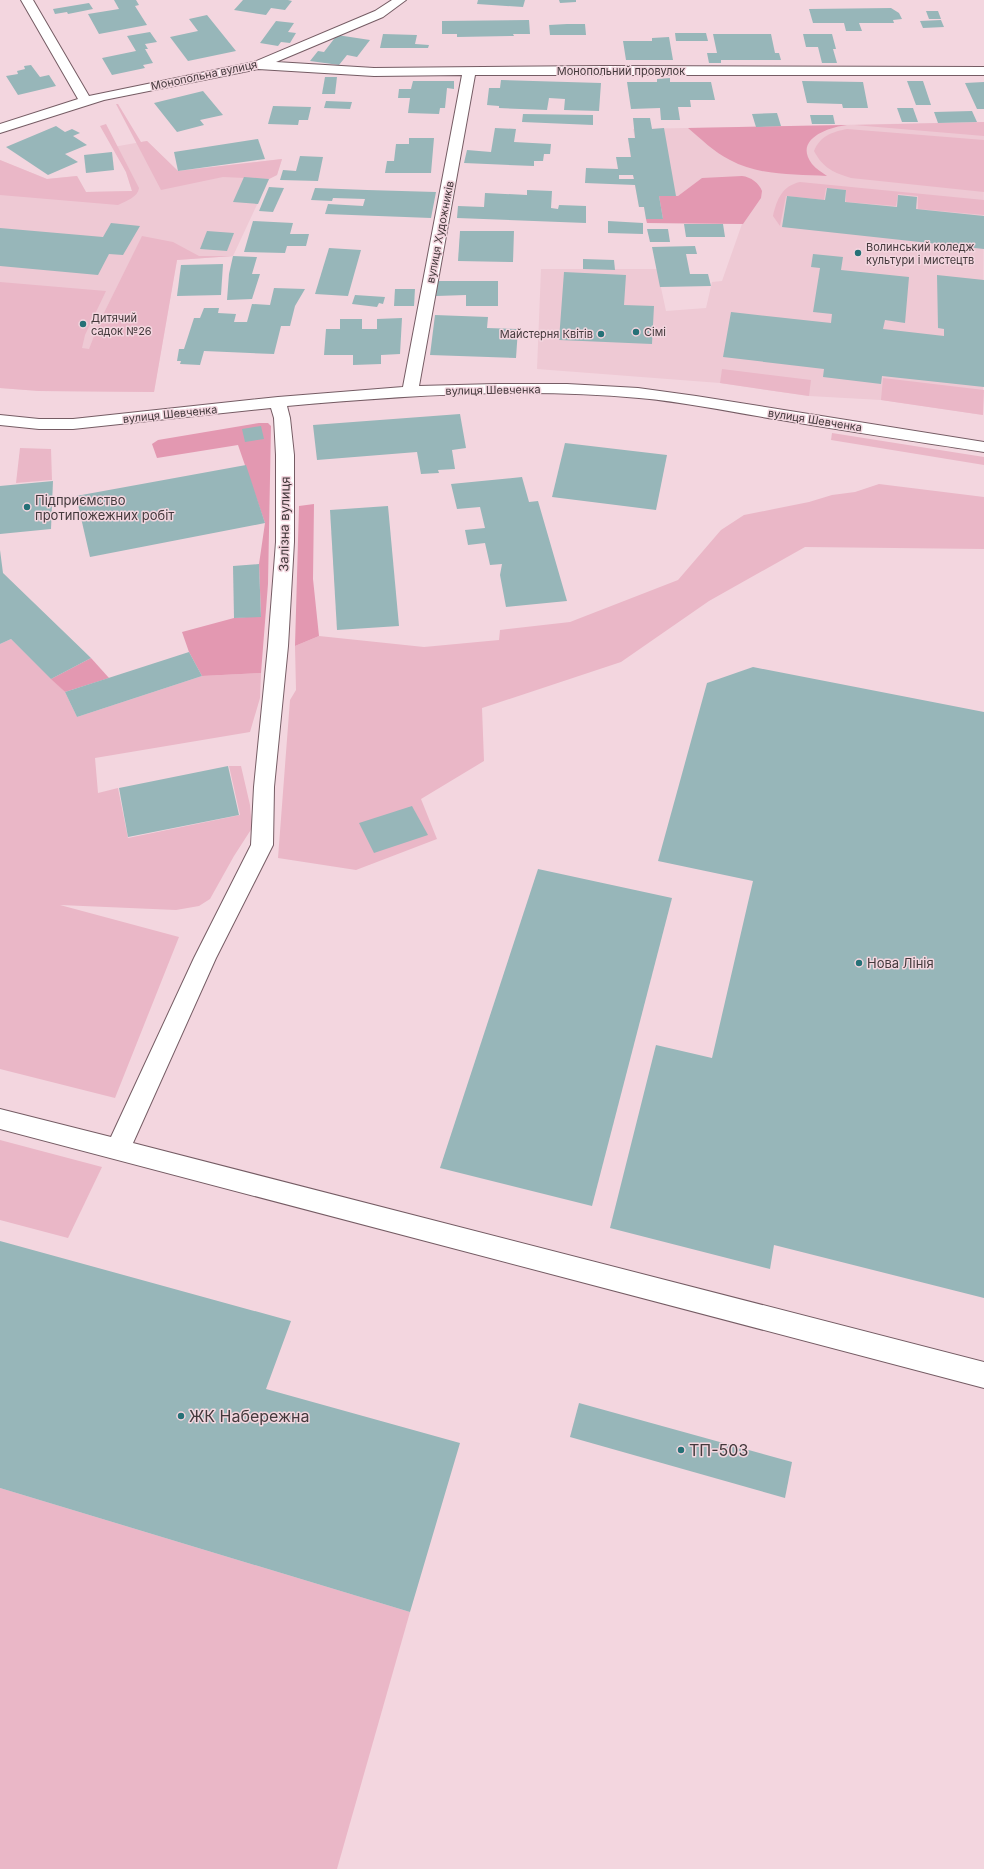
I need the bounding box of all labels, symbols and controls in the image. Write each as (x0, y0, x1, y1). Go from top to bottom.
street label: Монопольна вулиця (150, 57, 258, 93)
street label: Монопольний провулок (557, 64, 685, 78)
street label: вулиця Художників (423, 180, 457, 284)
place label: Волинський коледж культури і мистецтв (866, 240, 975, 267)
marker: Волинський коледж культури і мистецтв (853, 248, 863, 258)
place label: Дитячий садок №26 (91, 311, 152, 338)
marker: Дитячий садок №26 (78, 319, 88, 329)
place label: Сімі (644, 325, 666, 339)
place label: Майстерня Квітів (500, 327, 593, 341)
marker: Сімі (631, 327, 641, 337)
marker: Майстерня Квітів (596, 329, 606, 339)
street label: вулиця Шевченка (445, 382, 541, 398)
street label: вулиця Шевченка (122, 402, 218, 426)
street label: вулиця Шевченка (767, 406, 863, 434)
street label: Залізна вулиця (275, 476, 293, 572)
place label: Підприємство протипожежних робіт (35, 492, 174, 523)
marker: Підприємство протипожежних робіт (22, 502, 32, 512)
place label: Нова Лінія (867, 955, 934, 971)
marker: Нова Лінія (854, 958, 864, 968)
place label: ЖК Набережна (189, 1406, 309, 1426)
marker: ЖК Набережна (176, 1411, 186, 1421)
place label: ТП-503 (689, 1440, 748, 1460)
marker: ТП-503 (676, 1445, 686, 1455)

